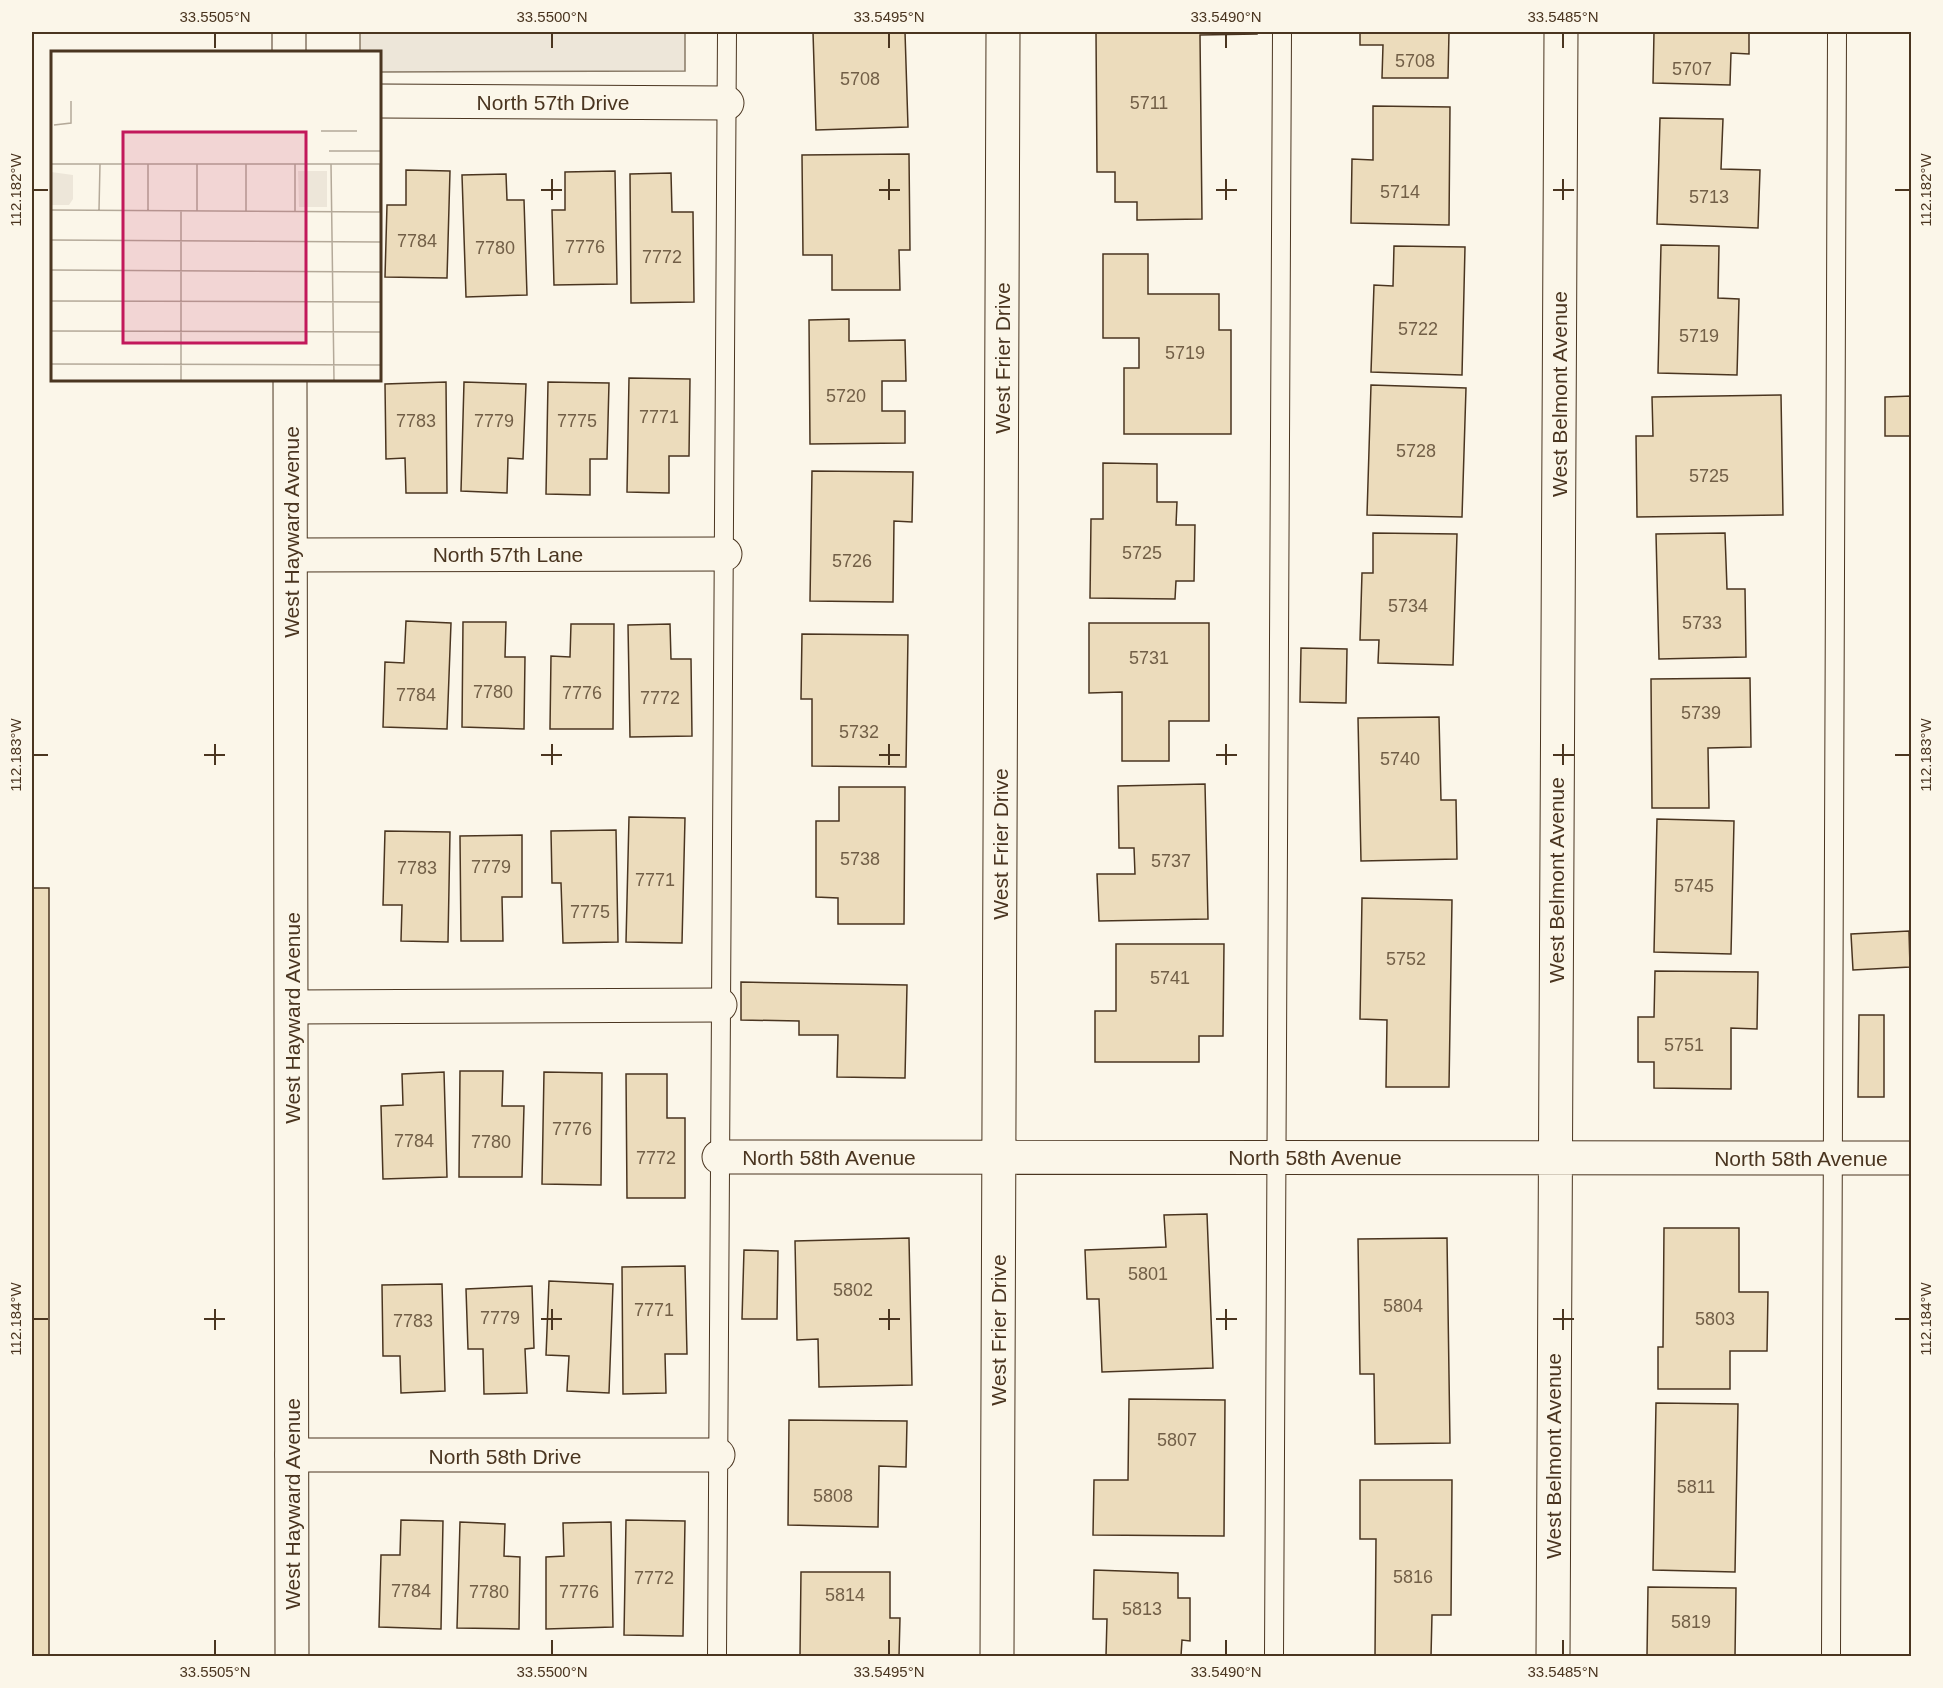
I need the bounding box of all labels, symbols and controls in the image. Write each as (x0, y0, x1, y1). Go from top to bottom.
text: 33.5505°N (179, 8, 251, 25)
text: 33.5500°N (516, 8, 588, 25)
text: 33.5495°N (853, 8, 925, 25)
text: 33.5490°N (1190, 8, 1262, 25)
text: 33.5485°N (1527, 8, 1599, 25)
inset map (51, 51, 381, 381)
house number: 5708 (1395, 51, 1435, 71)
house number: 5707 (1672, 59, 1712, 79)
house number: 5708 (840, 69, 880, 89)
street label: North 57th Drive (477, 91, 629, 114)
house number: 5711 (1130, 93, 1168, 113)
text: 112.182°W (7, 153, 24, 227)
text: 112.182°W (1917, 153, 1934, 227)
house number: 5714 (1380, 182, 1420, 202)
house number: 5713 (1689, 187, 1729, 207)
house number: 7784 (397, 231, 437, 251)
house number: 7776 (565, 237, 605, 257)
house number: 7780 (475, 238, 515, 258)
house number: 7772 (642, 247, 682, 267)
street label: West Frier Drive (991, 282, 1014, 434)
street label: West Belmont Avenue (1548, 291, 1571, 497)
house number: 5722 (1398, 319, 1438, 339)
house number: 5719 (1679, 326, 1719, 346)
house number: 5719 (1165, 343, 1205, 363)
house number: 5720 (826, 386, 866, 406)
house number: 7771 (639, 407, 679, 427)
house number: 7783 (396, 411, 436, 431)
house number: 7779 (474, 411, 514, 431)
house number: 7775 (557, 411, 597, 431)
street label: West Hayward Avenue (280, 426, 303, 638)
house number: 5728 (1396, 441, 1436, 461)
house number: 5725 (1689, 466, 1729, 486)
street label: North 57th Lane (433, 543, 583, 566)
house number: 5725 (1122, 543, 1162, 563)
house number: 5726 (832, 551, 872, 571)
house number: 5734 (1388, 596, 1428, 616)
house number: 5733 (1682, 613, 1722, 633)
house number: 5731 (1129, 648, 1169, 668)
house number: 7780 (473, 682, 513, 702)
house number: 7776 (562, 683, 602, 703)
house number: 7784 (396, 685, 436, 705)
house number: 7772 (640, 688, 680, 708)
house number: 5739 (1681, 703, 1721, 723)
text: 112.183°W (7, 718, 24, 792)
text: 112.183°W (1917, 718, 1934, 792)
house number: 5732 (839, 722, 879, 742)
house number: 5740 (1380, 749, 1420, 769)
street label: West Frier Drive (989, 768, 1012, 920)
street label: West Belmont Avenue (1545, 777, 1568, 983)
house number: 5738 (840, 849, 880, 869)
house number: 5737 (1151, 851, 1191, 871)
house number: 7779 (471, 857, 511, 877)
house number: 7783 (397, 858, 437, 878)
house number: 7771 (635, 870, 675, 890)
house number: 5745 (1674, 876, 1714, 896)
house number: 7775 (570, 902, 610, 922)
street label: West Hayward Avenue (281, 912, 304, 1124)
house number: 5752 (1386, 949, 1426, 969)
house number: 5741 (1150, 968, 1190, 988)
house number: 5751 (1664, 1035, 1704, 1055)
house number: 7776 (552, 1119, 592, 1139)
house number: 7784 (394, 1131, 434, 1151)
house number: 7780 (471, 1132, 511, 1152)
street label: North 58th Avenue (742, 1146, 916, 1169)
street label: North 58th Avenue (1228, 1146, 1402, 1169)
street label: North 58th Avenue (1714, 1147, 1888, 1170)
house number: 7772 (636, 1148, 676, 1168)
street label: West Frier Drive (987, 1254, 1010, 1406)
house number: 5801 (1128, 1264, 1168, 1284)
house number: 5802 (833, 1280, 873, 1300)
text: 112.184°W (7, 1282, 24, 1356)
text: 112.184°W (1917, 1282, 1934, 1356)
house number: 5804 (1383, 1296, 1423, 1316)
house number: 7771 (634, 1300, 674, 1320)
house number: 7779 (480, 1308, 520, 1328)
house number: 5803 (1695, 1309, 1735, 1329)
house number: 7783 (393, 1311, 433, 1331)
street label: West Belmont Avenue (1542, 1353, 1565, 1559)
street label: West Hayward Avenue (281, 1398, 304, 1610)
house number: 5807 (1157, 1430, 1197, 1450)
street label: North 58th Drive (429, 1445, 581, 1468)
house number: 5811 (1677, 1477, 1715, 1497)
house number: 5808 (813, 1486, 853, 1506)
house number: 5816 (1393, 1567, 1433, 1587)
house number: 7772 (634, 1568, 674, 1588)
house number: 7784 (391, 1581, 431, 1601)
house number: 7780 (469, 1582, 509, 1602)
house number: 7776 (559, 1582, 599, 1602)
house number: 5814 (825, 1585, 865, 1605)
house number: 5813 (1122, 1599, 1162, 1619)
house number: 5819 (1671, 1612, 1711, 1632)
text: 33.5505°N (179, 1663, 251, 1680)
text: 33.5500°N (516, 1663, 588, 1680)
text: 33.5495°N (853, 1663, 925, 1680)
text: 33.5490°N (1190, 1663, 1262, 1680)
text: 33.5485°N (1527, 1663, 1599, 1680)

